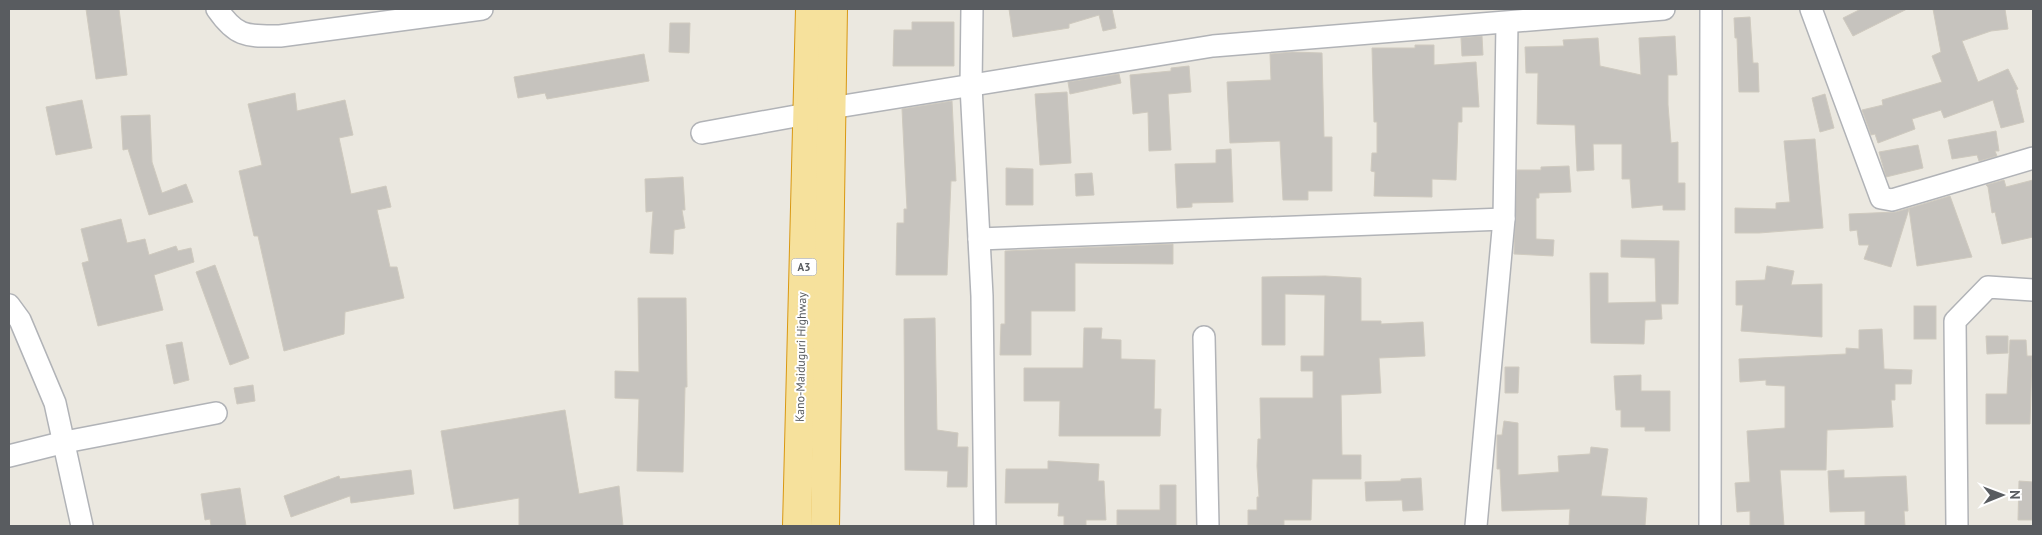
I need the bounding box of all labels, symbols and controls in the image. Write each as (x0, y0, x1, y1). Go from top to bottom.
road number: A3 (792, 258, 816, 276)
street label: Kano-Maiduguri Highway (792, 292, 809, 422)
north arrow (1977, 470, 2027, 520)
text: N (2006, 490, 2024, 500)

